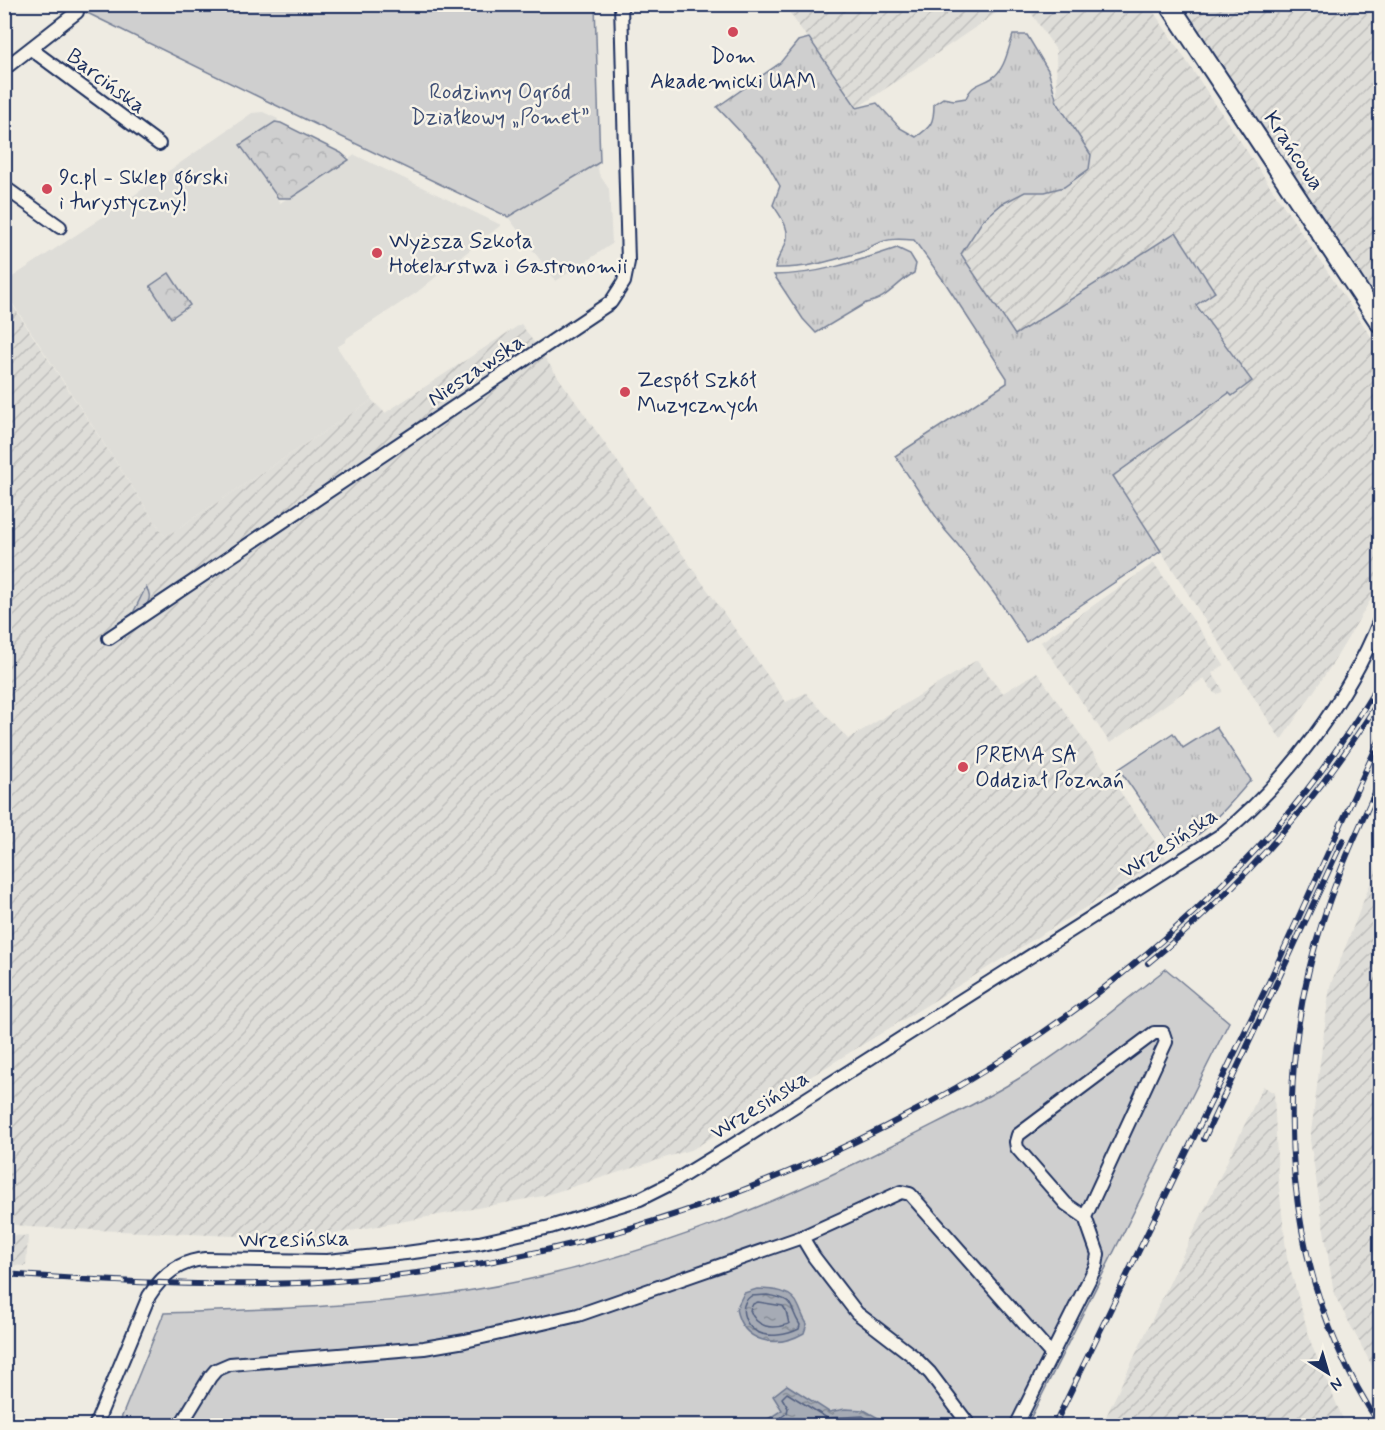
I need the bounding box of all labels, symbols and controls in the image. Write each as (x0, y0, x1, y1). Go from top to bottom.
marker: Dom Akademicki UAM (726, 25, 740, 39)
street label: Barcińska (60, 43, 151, 121)
place label: Dom Akademicki UAM (650, 43, 816, 96)
park label: Rodzinny Ogród Działkowy „Pomet” (410, 79, 590, 132)
street label: Krańcowa (1257, 106, 1330, 196)
place label: 9c.pl - Sklep górski i turystyczny! (59, 164, 228, 217)
marker: 9c.pl - Sklep górski i turystyczny! (40, 182, 54, 196)
place label: Wyższa Szkoła Hotelarstwa i Gastronomii (389, 228, 628, 281)
marker: Wyższa Szkoła Hotelarstwa i Gastronomii (370, 246, 384, 260)
street label: Nieszawska (422, 328, 530, 413)
place label: Zespół Szkół Muzycznych (637, 367, 758, 420)
marker: Zespół Szkół Muzycznych (618, 385, 632, 399)
place label: PREMA SA Oddział Poznań (975, 742, 1124, 795)
marker: PREMA SA Oddział Poznań (956, 760, 970, 774)
street label: Wrzesińska (1115, 802, 1223, 886)
street label: Wrzesińska (706, 1064, 815, 1147)
street label: Wrzesińska (238, 1225, 350, 1255)
north arrow (1298, 1343, 1358, 1403)
text: N (1326, 1372, 1347, 1395)

